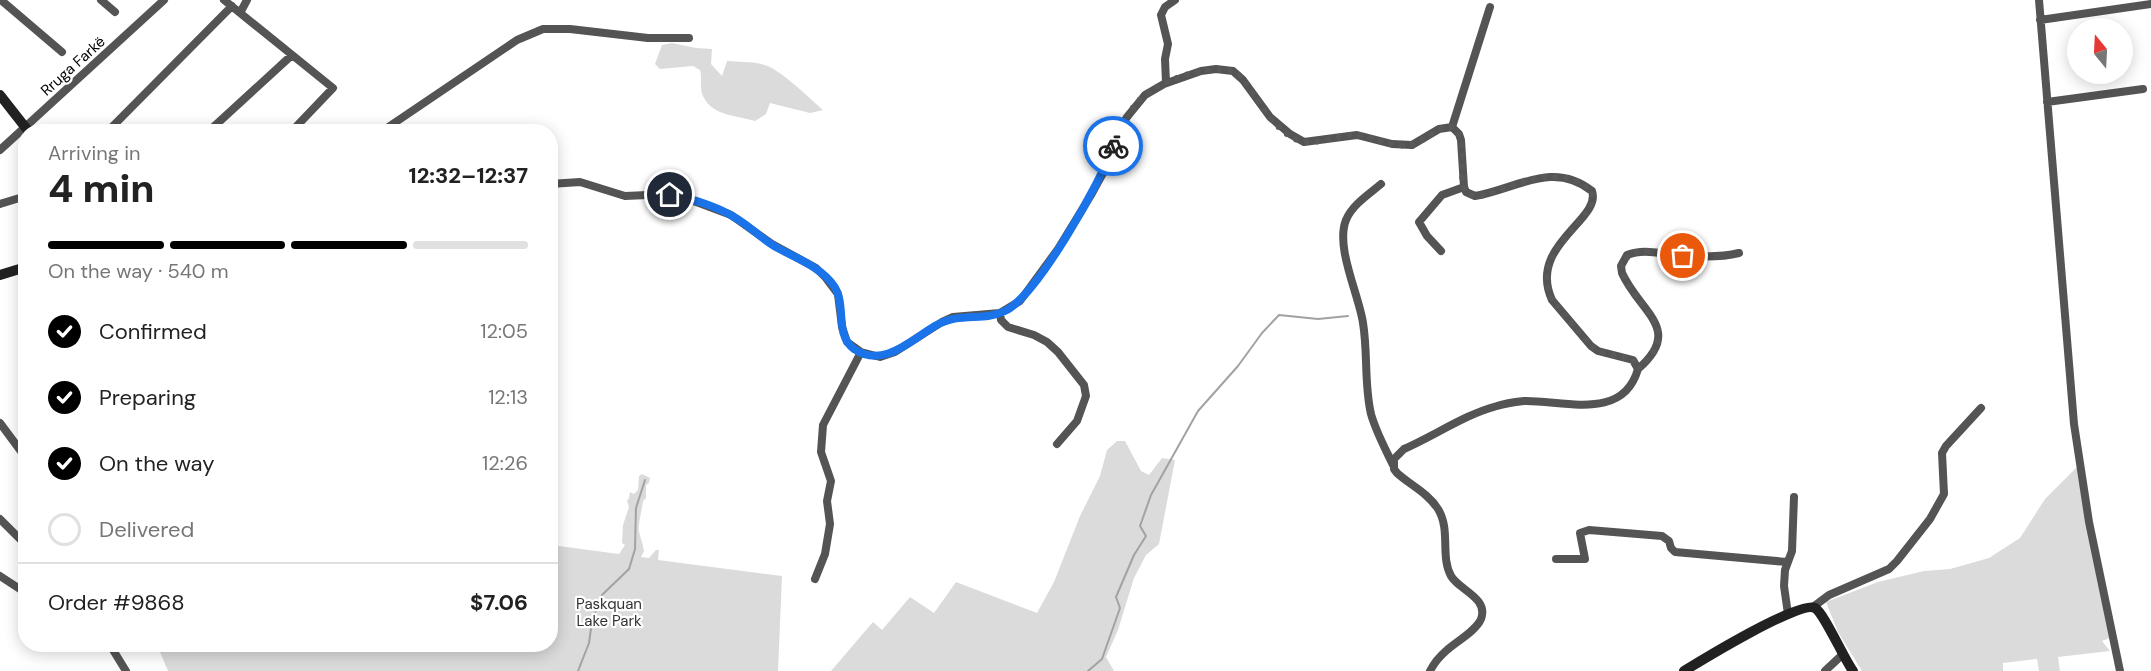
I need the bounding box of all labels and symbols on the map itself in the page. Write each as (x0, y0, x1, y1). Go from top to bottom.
north arrow (2067, 18, 2133, 84)
street label: Rruga Farkë (36, 32, 110, 100)
courier (1083, 116, 1143, 176)
pin (644, 169, 695, 220)
pin (1657, 230, 1708, 281)
park label: Paskquan Lake Park (576, 594, 642, 631)

